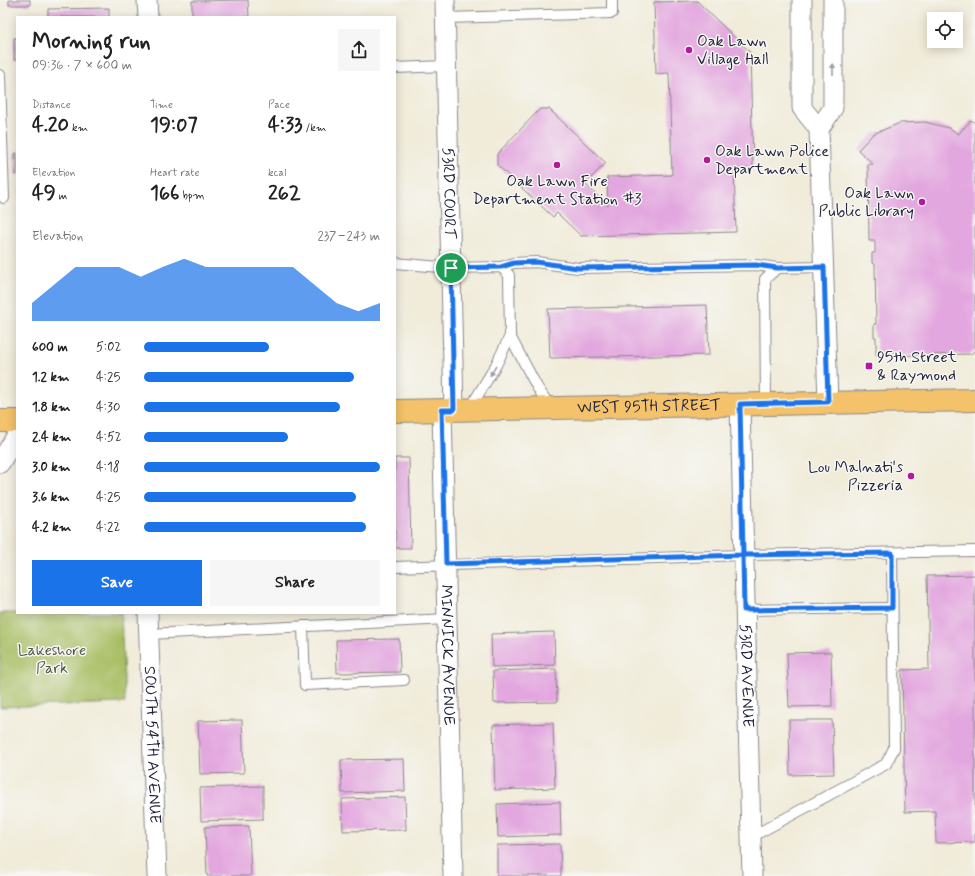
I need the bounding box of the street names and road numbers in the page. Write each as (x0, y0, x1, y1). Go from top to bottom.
street label: 53RD COURT (438, 147, 461, 240)
street label: WEST 95TH STREET (577, 394, 721, 418)
street label: MINNICK AVENUE (436, 584, 460, 726)
street label: 53RD AVENUE (735, 624, 759, 728)
street label: SOUTH 54TH AVENUE (139, 666, 166, 824)

